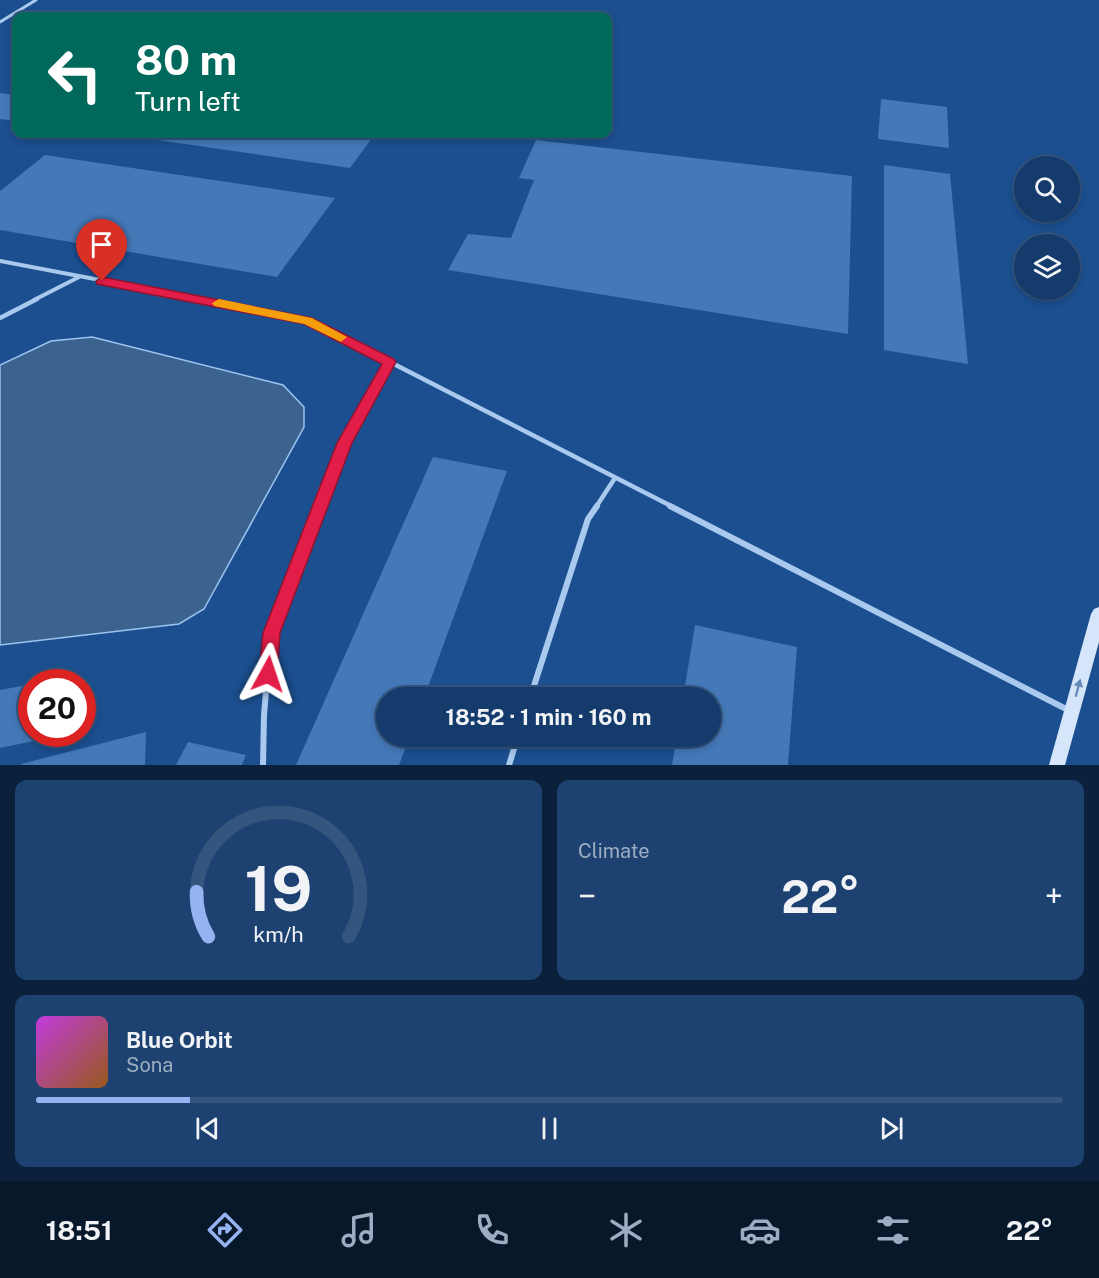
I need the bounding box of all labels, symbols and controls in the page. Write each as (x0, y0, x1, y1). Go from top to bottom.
text: 80 m (135, 35, 237, 84)
icon: left (36, 36, 114, 114)
text: Turn left (135, 85, 241, 117)
map controls (1014, 156, 1080, 300)
button: search (1014, 156, 1080, 222)
pin (76, 219, 127, 281)
icon: arrive (85, 228, 118, 261)
button: layers (1014, 234, 1080, 300)
position arrow (236, 642, 300, 706)
speed limit sign: 20 (18, 669, 96, 747)
one-way arrow (1074, 679, 1084, 697)
text: 18:52 · 1 min · 160 m (446, 704, 651, 730)
text: Climate (578, 839, 650, 863)
text: 19 (245, 852, 312, 925)
text: 22° (781, 870, 860, 923)
text: − (578, 877, 596, 915)
text: + (1045, 877, 1063, 915)
text: km/h (253, 922, 304, 947)
text: Blue Orbit (126, 1027, 233, 1053)
text: Sona (126, 1053, 173, 1077)
icon: previous (191, 1112, 224, 1145)
icon: pause (533, 1112, 566, 1145)
icon: next (875, 1112, 908, 1145)
icon: directions (204, 1209, 246, 1251)
icon: music (338, 1209, 380, 1251)
icon: phone (471, 1209, 513, 1251)
icon: climate (605, 1209, 647, 1251)
icon: car (739, 1209, 781, 1251)
icon: filters (872, 1209, 914, 1251)
text: 18:51 (46, 1214, 113, 1246)
text: 22° (1006, 1214, 1053, 1246)

